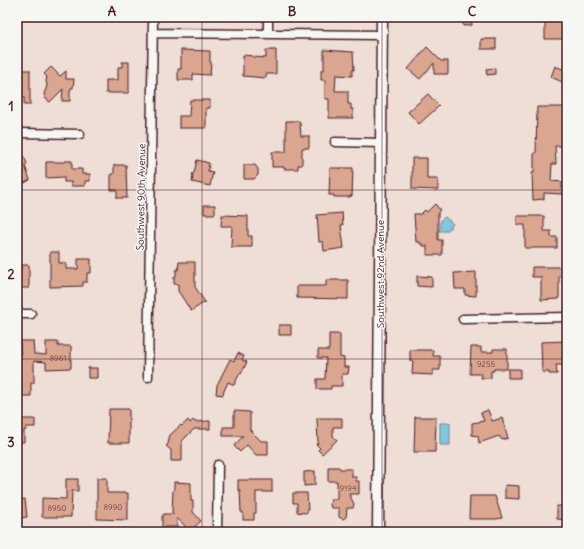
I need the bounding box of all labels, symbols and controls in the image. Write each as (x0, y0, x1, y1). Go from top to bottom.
text: A (108, 3, 117, 20)
text: B (288, 3, 297, 20)
text: C (468, 3, 477, 20)
text: 1 (8, 98, 14, 115)
street label: Southwest 90th Avenue (134, 143, 148, 251)
street label: Southwest 92nd Avenue (374, 220, 387, 328)
text: 2 (7, 266, 15, 283)
house number: 8961 (50, 353, 67, 363)
house number: 9255 (477, 359, 495, 369)
text: 3 (7, 434, 15, 451)
house number: 9194 (340, 483, 357, 493)
house number: 8990 (103, 502, 123, 512)
house number: 8950 (47, 503, 67, 513)

